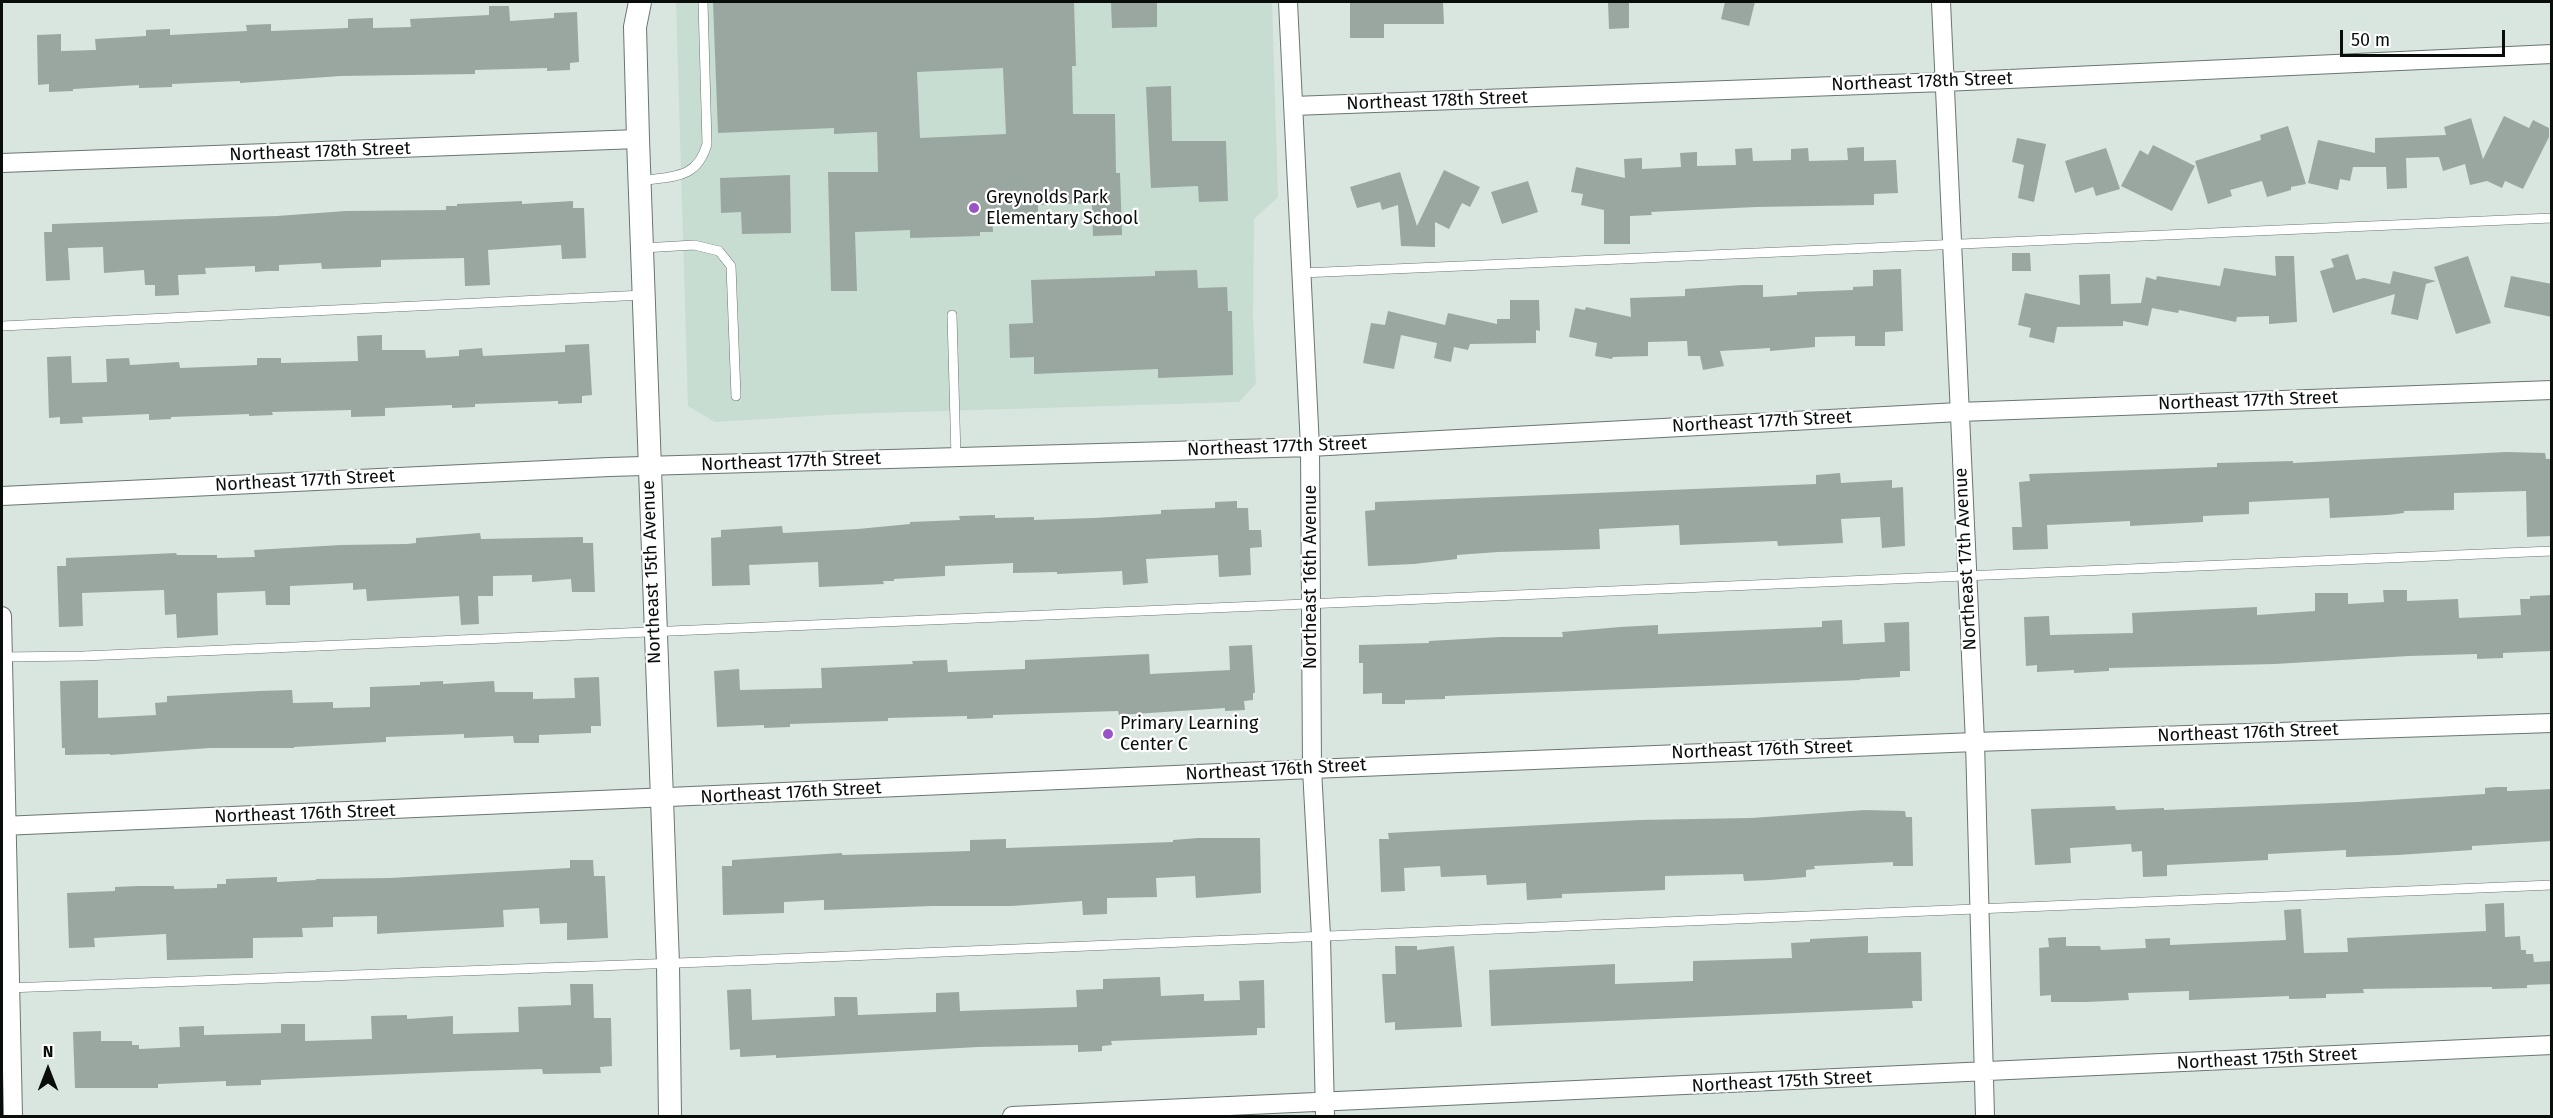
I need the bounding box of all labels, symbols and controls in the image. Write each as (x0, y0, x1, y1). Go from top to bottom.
scale bar (2343, 18, 2508, 56)
text: 50 m (2351, 29, 2390, 51)
street label: Northeast 178th Street (1831, 68, 2013, 96)
street label: Northeast 178th Street (1346, 87, 1528, 115)
street label: Northeast 178th Street (229, 138, 411, 166)
place label: Greynolds Park Elementary School (986, 187, 1138, 230)
marker: Greynolds Park Elementary School (967, 201, 981, 215)
street label: Northeast 177th Street (2158, 387, 2338, 415)
street label: Northeast 177th Street (1671, 407, 1853, 437)
street label: Northeast 177th Street (1187, 433, 1367, 461)
street label: Northeast 177th Street (701, 448, 881, 476)
street label: Northeast 177th Street (214, 466, 396, 496)
street label: Northeast 17th Avenue (1950, 467, 1982, 651)
street label: Northeast 15th Avenue (638, 480, 666, 664)
street label: Northeast 16th Avenue (1300, 485, 1322, 669)
place label: Primary Learning Center C (1120, 713, 1258, 756)
street label: Northeast 176th Street (2157, 719, 2339, 747)
marker: Primary Learning Center C (1101, 727, 1115, 741)
street label: Northeast 176th Street (1671, 736, 1853, 764)
street label: Northeast 176th Street (1185, 754, 1367, 786)
street label: Northeast 176th Street (700, 777, 882, 809)
street label: Northeast 176th Street (214, 800, 396, 828)
north arrow (18, 1040, 78, 1100)
text: N (43, 1042, 53, 1061)
street label: Northeast 175th Street (2176, 1043, 2358, 1075)
street label: Northeast 175th Street (1691, 1066, 1873, 1098)

